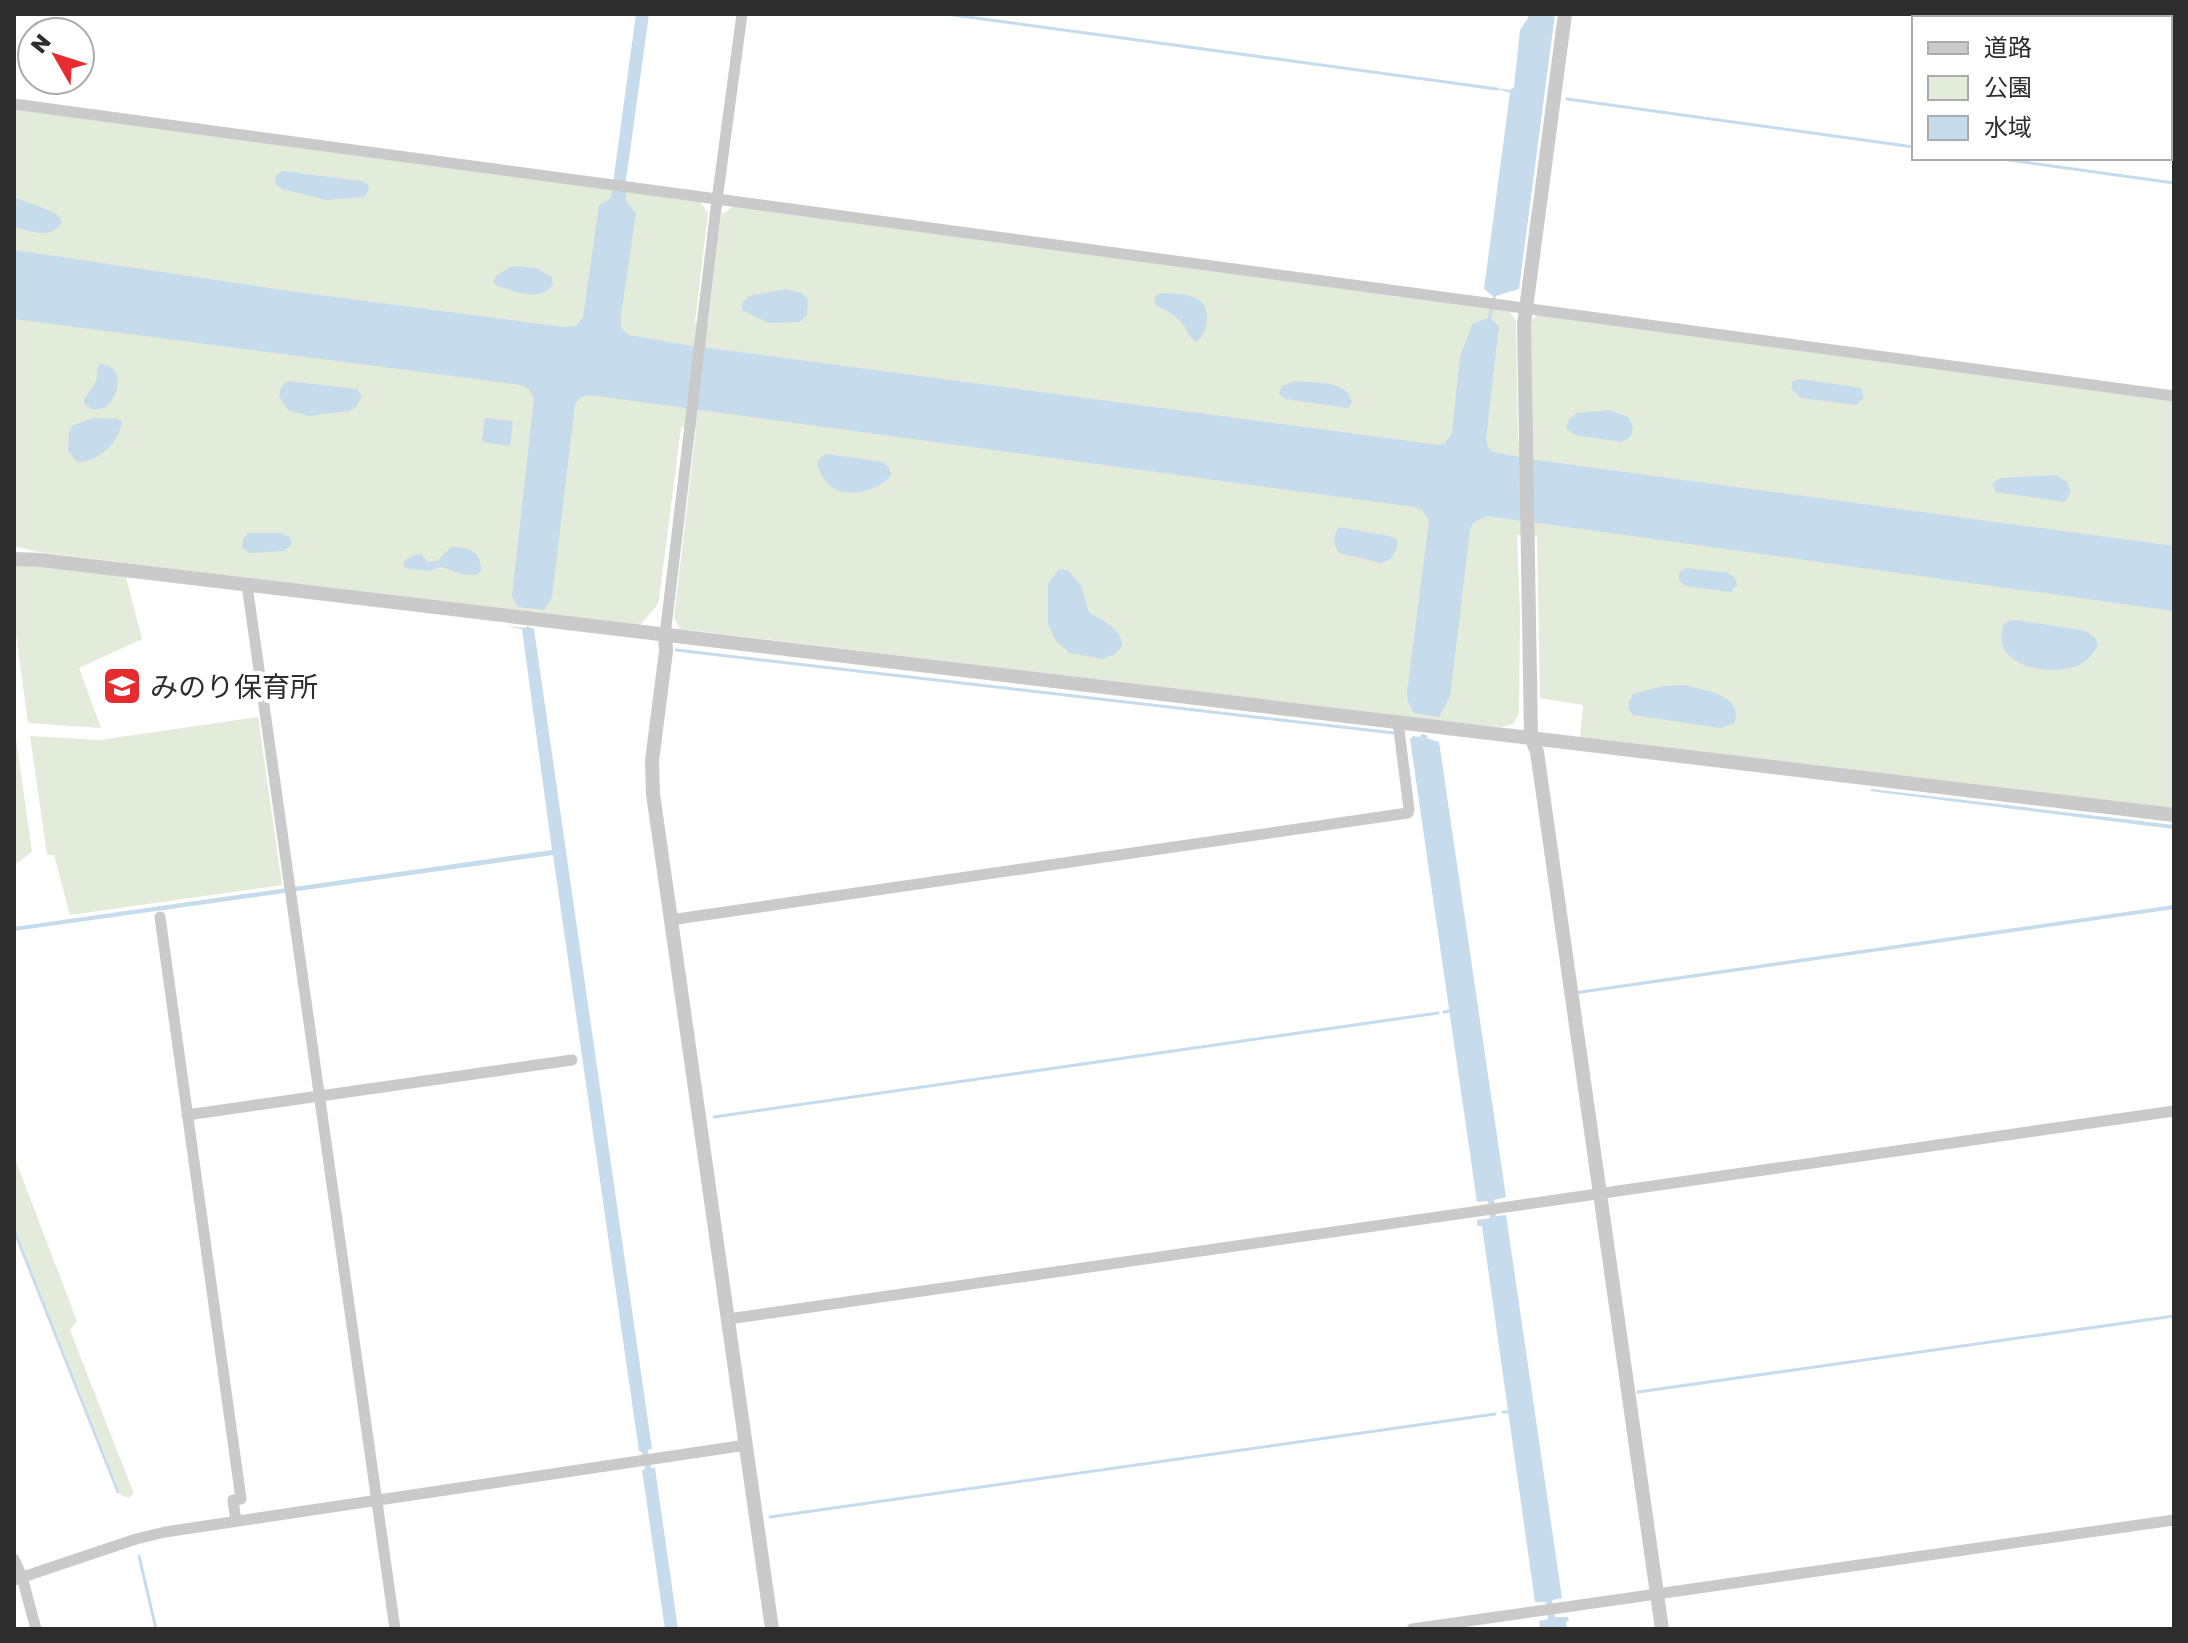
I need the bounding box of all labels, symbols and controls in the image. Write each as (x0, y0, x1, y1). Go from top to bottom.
north arrow (16, 16, 96, 96)
legend (1912, 16, 2172, 160)
text: N (24, 28, 56, 58)
text: 道路 (1984, 32, 2032, 61)
text: 公園 (1984, 72, 2032, 101)
text: 水域 (1984, 112, 2032, 141)
school or university icon: みのり保育所 (101, 665, 143, 707)
place label: みのり保育所 (150, 670, 318, 703)

